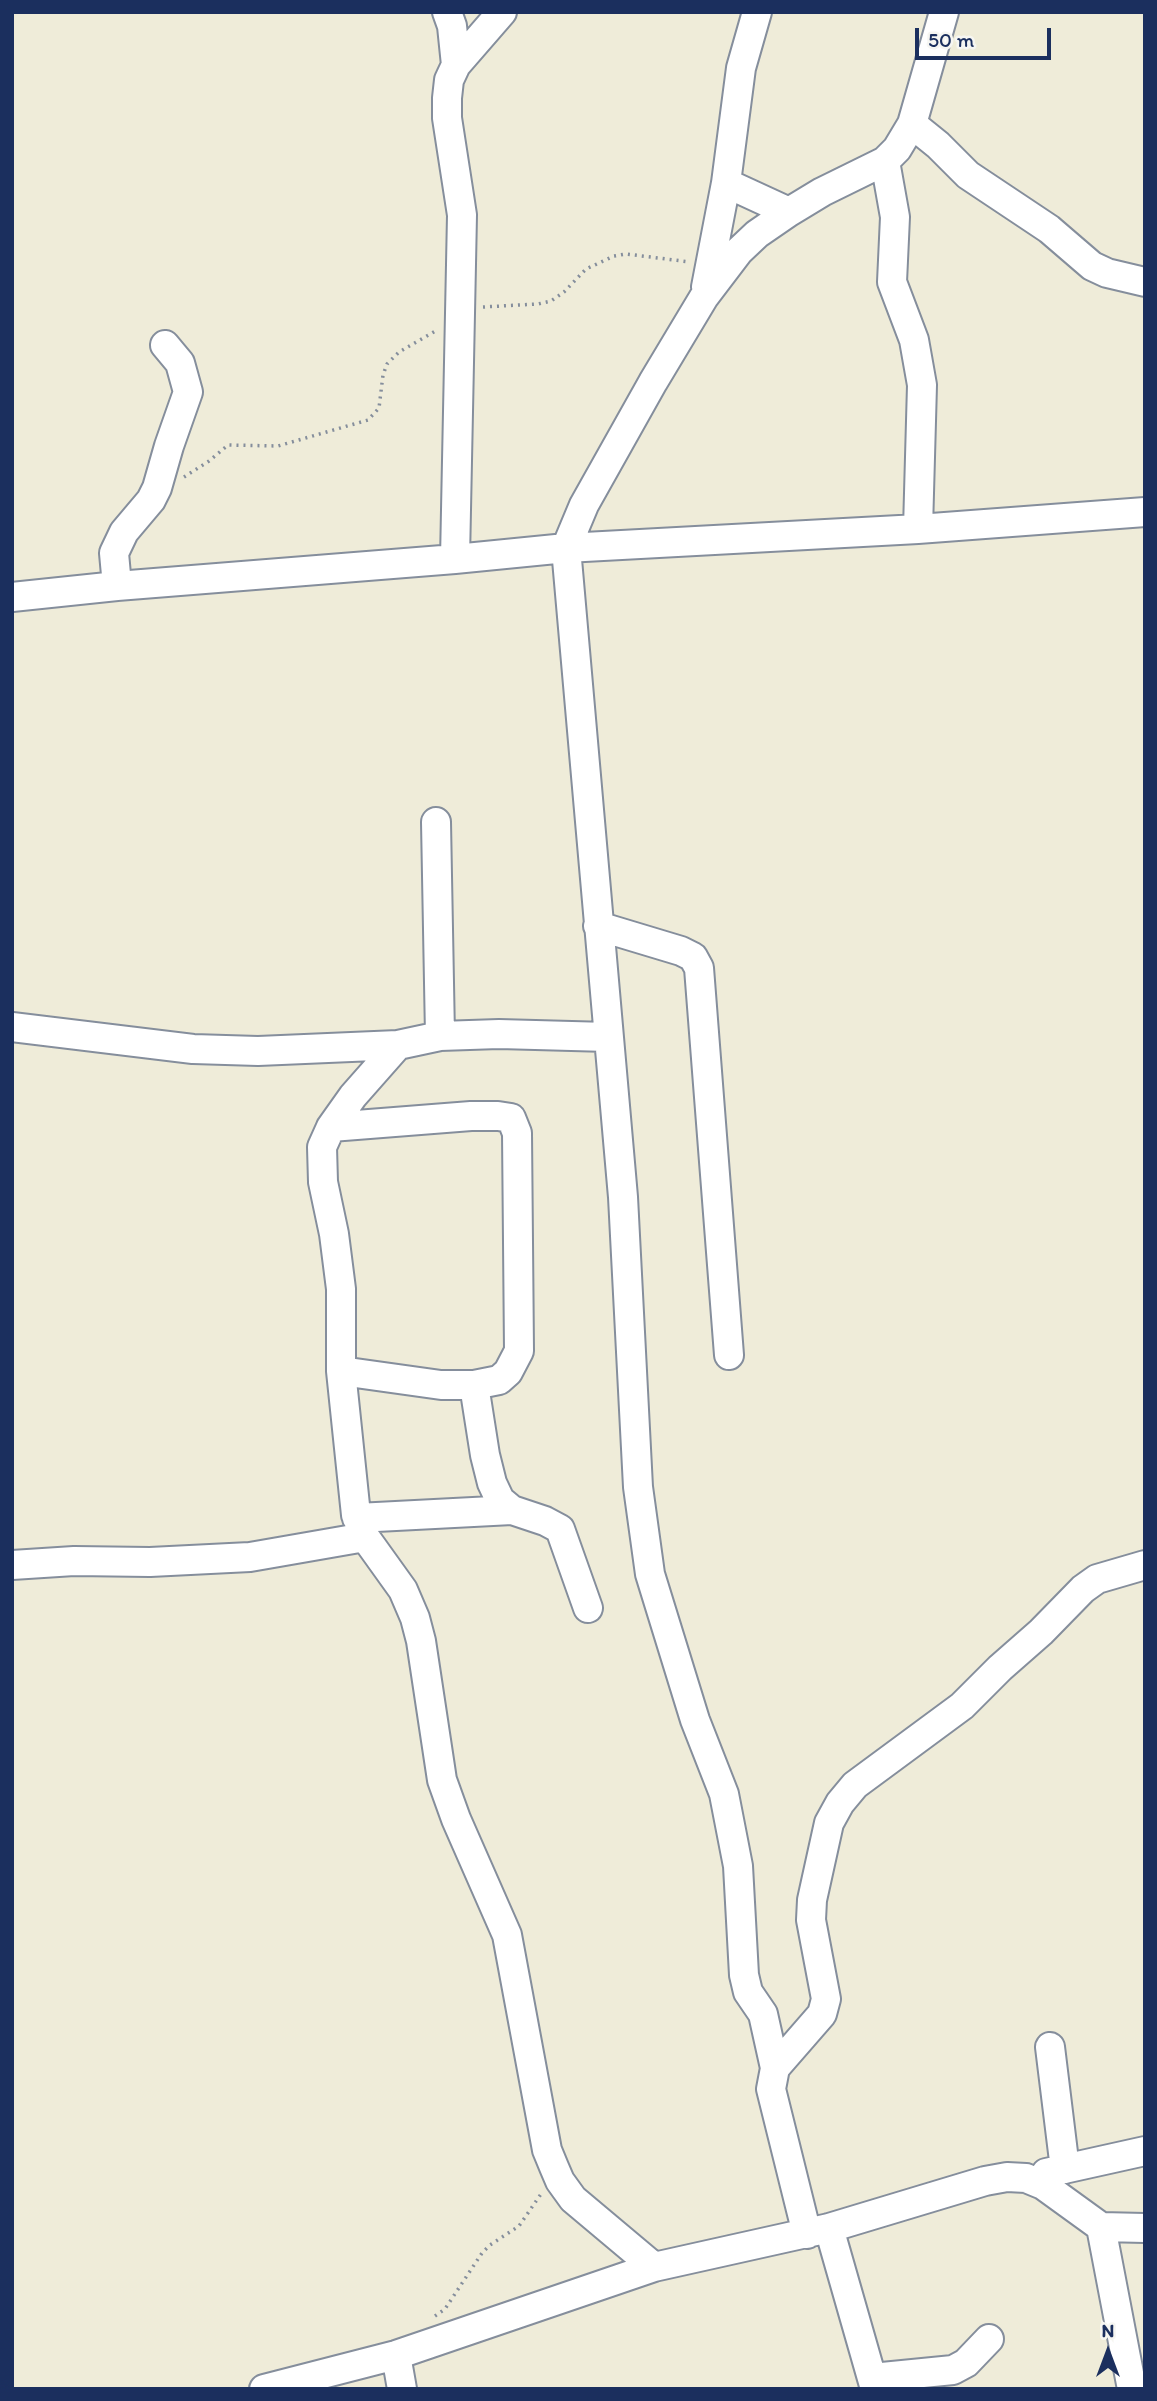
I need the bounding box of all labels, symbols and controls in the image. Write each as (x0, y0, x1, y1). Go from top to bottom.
scale bar (919, 14, 1056, 58)
text: 50 m (928, 27, 974, 52)
north arrow (1073, 2317, 1143, 2387)
text: N (1102, 2319, 1114, 2342)

